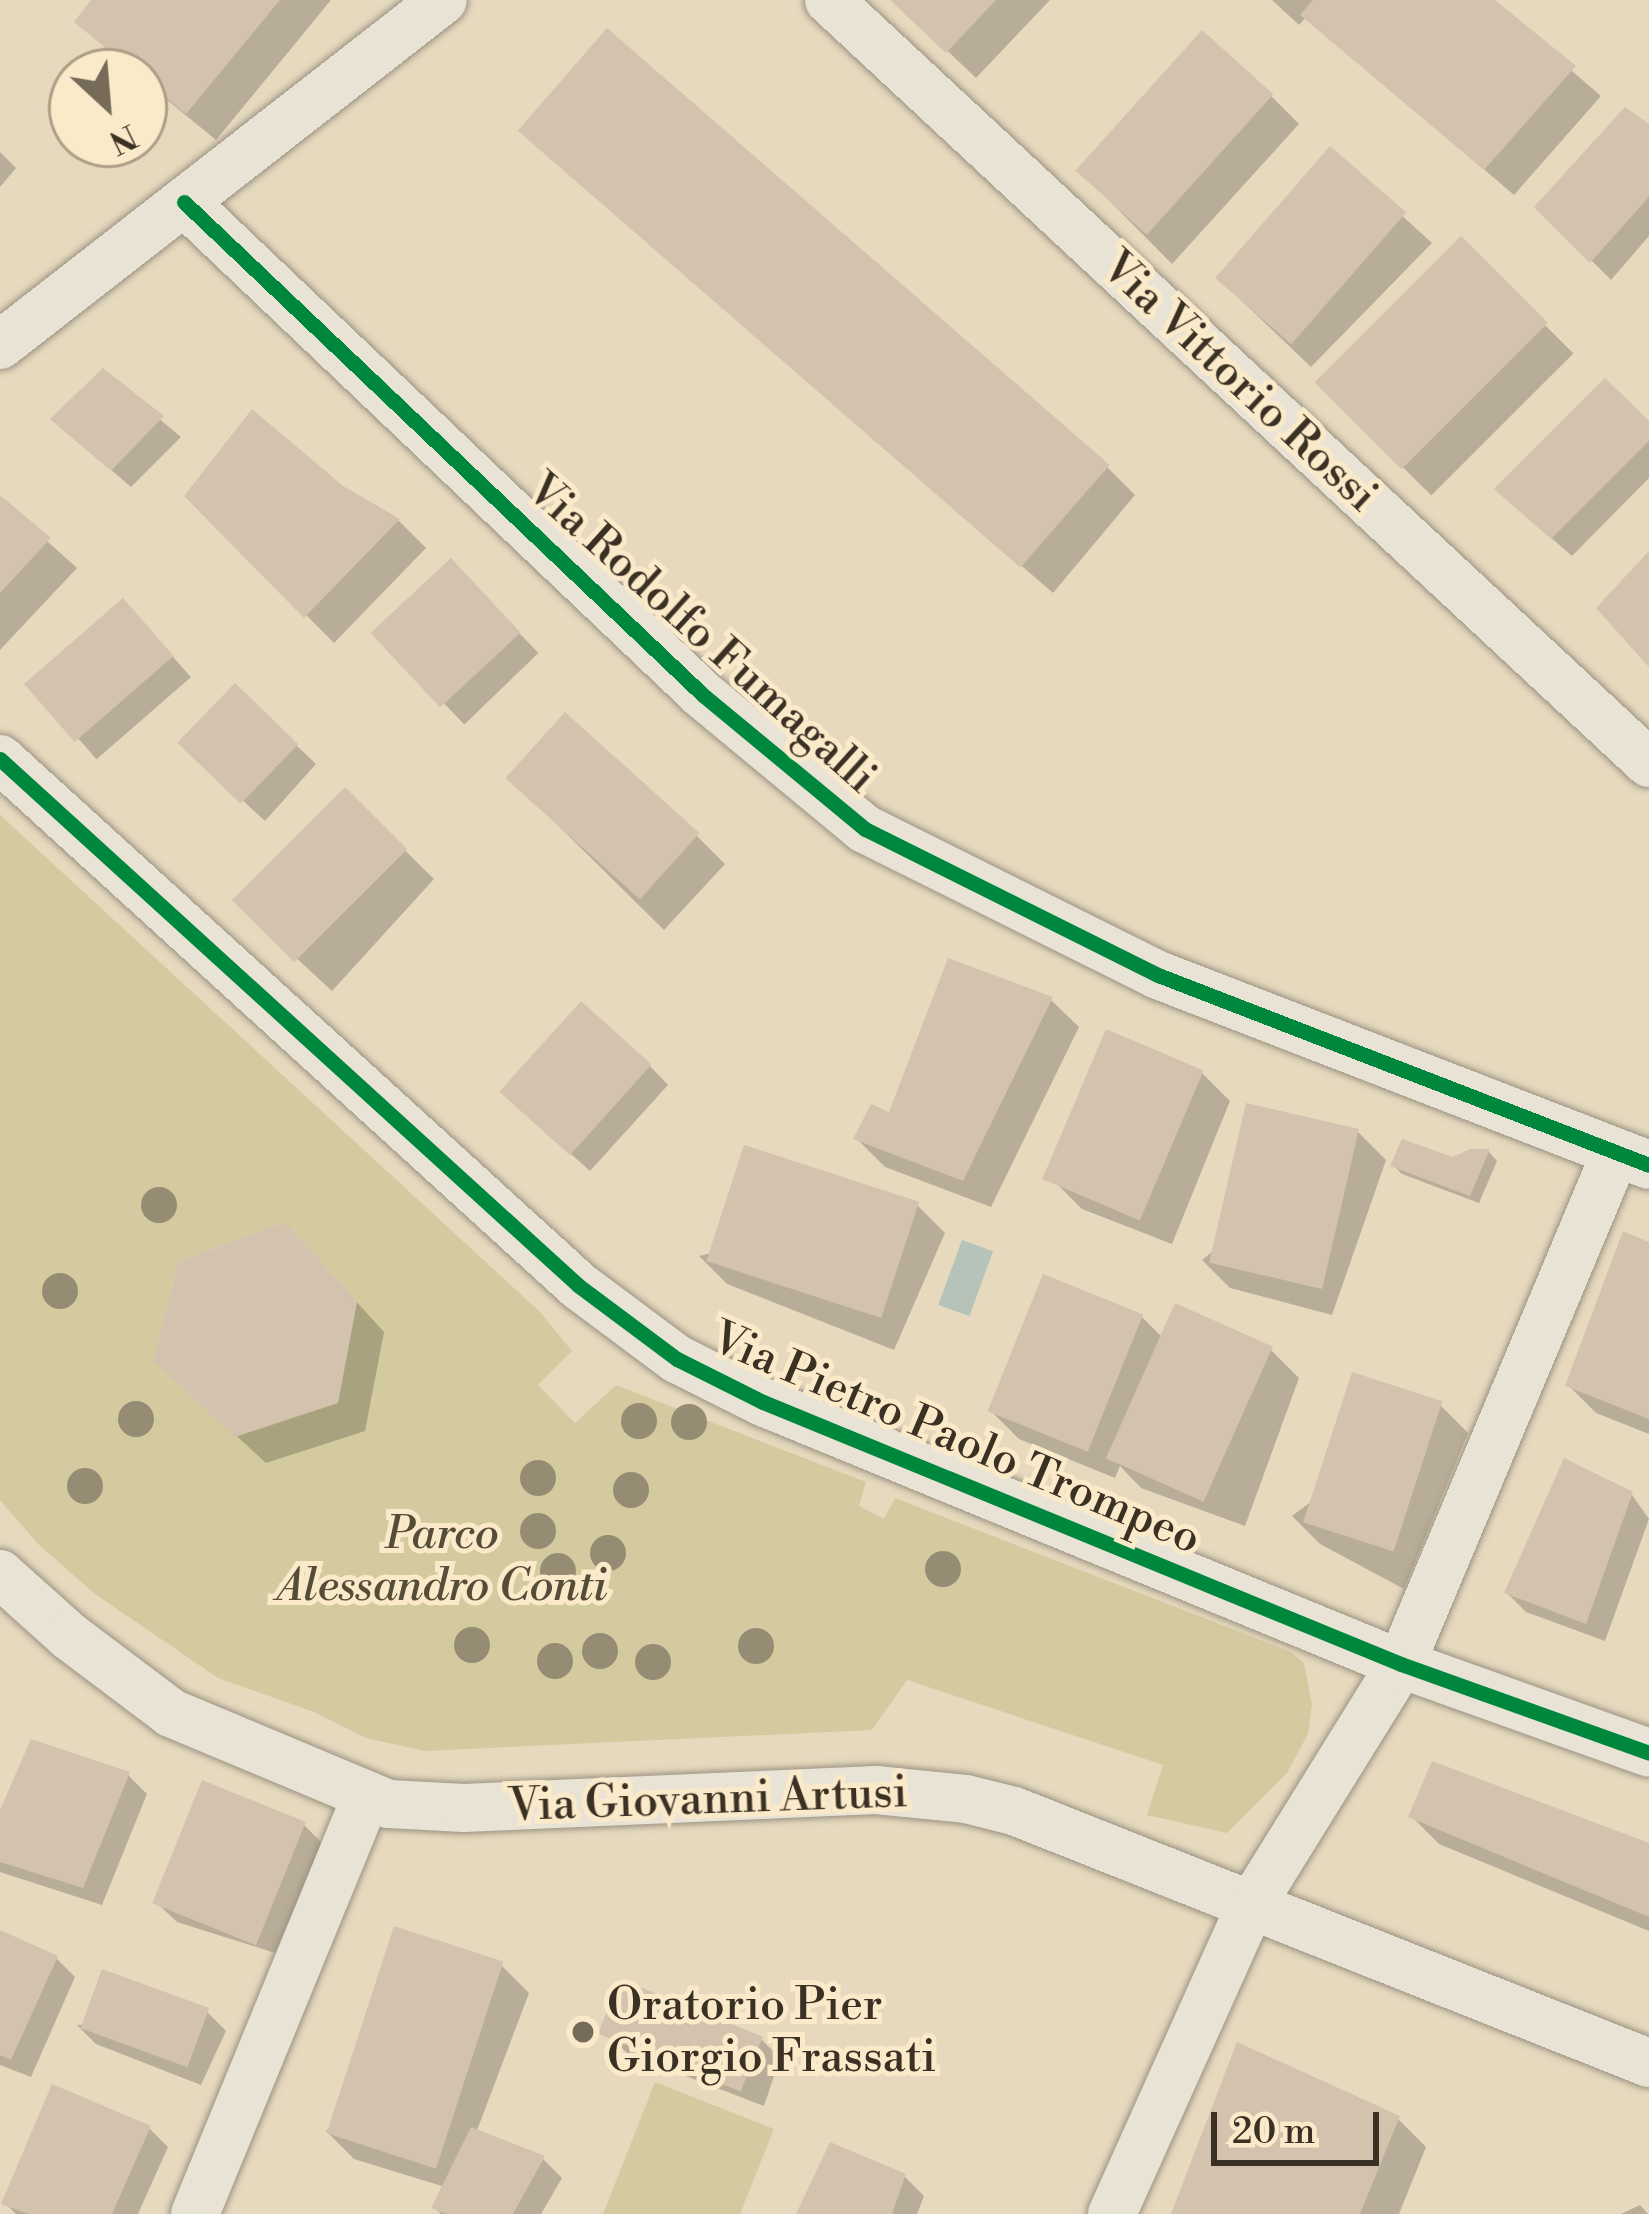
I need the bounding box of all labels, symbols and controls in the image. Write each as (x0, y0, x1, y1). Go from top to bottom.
north arrow (48, 48, 168, 168)
text: N (102, 114, 143, 162)
street label: Via Vittorio Rossi (1090, 240, 1388, 524)
street label: Via Rodolfo Fumagalli (515, 463, 887, 805)
street label: Via Pietro Paolo Trompeo (703, 1311, 1209, 1567)
park label: Parco Alessandro Conti (277, 1508, 607, 1614)
street label: Via Giovanni Artusi (507, 1766, 909, 1834)
place label: Oratorio Pier Giorgio Frassati (607, 1979, 936, 2085)
marker: Oratorio Pier Giorgio Frassati (570, 2019, 596, 2045)
scale bar (1217, 2088, 1385, 2162)
text: 20 m (1232, 2110, 1315, 2155)

